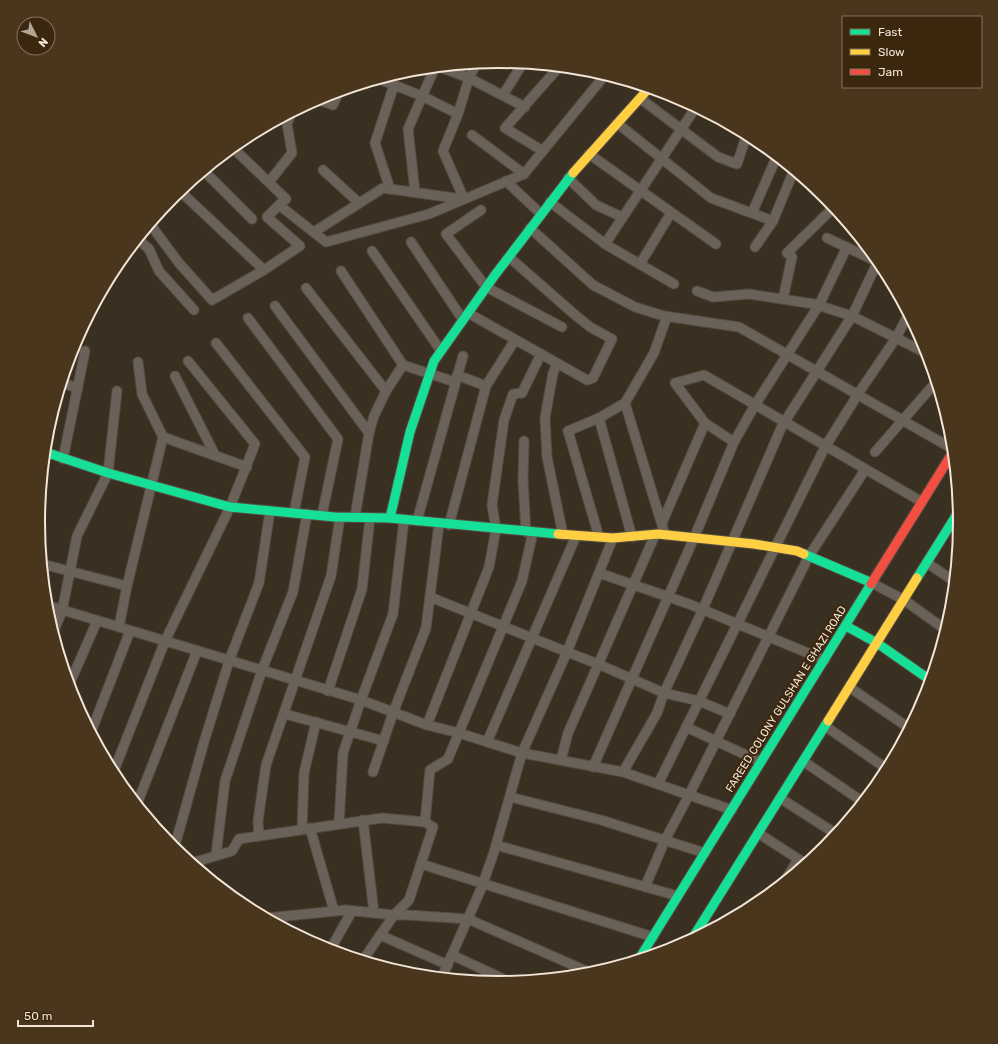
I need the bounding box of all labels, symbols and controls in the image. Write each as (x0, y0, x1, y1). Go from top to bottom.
north arrow (16, 16, 56, 56)
legend (842, 16, 982, 88)
text: Fast (878, 25, 902, 39)
text: N (36, 35, 51, 50)
text: Slow (878, 45, 905, 59)
text: Jam (878, 65, 903, 79)
street label: FAREED COLONY GULSHAN E GHAZI ROAD (723, 603, 849, 795)
scale bar (18, 1002, 93, 1028)
text: 50 m (24, 1009, 52, 1023)

